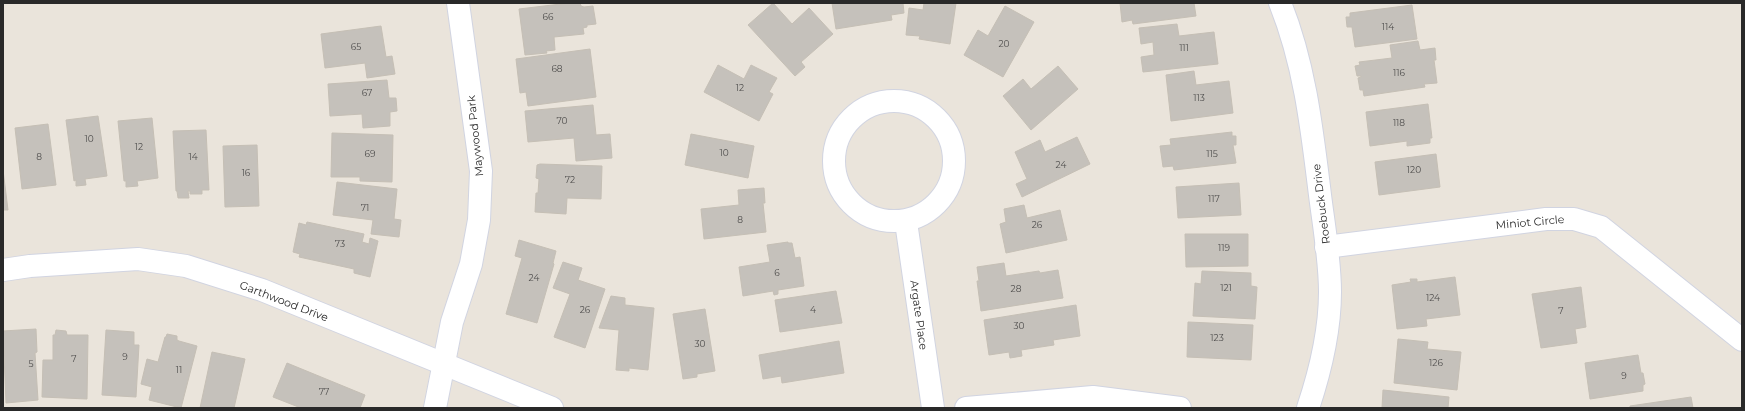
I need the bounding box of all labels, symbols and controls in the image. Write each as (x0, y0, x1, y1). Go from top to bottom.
house number: 66 (543, 11, 554, 22)
house number: 114 (1382, 21, 1394, 32)
house number: 20 (998, 38, 1010, 49)
house number: 65 (351, 41, 361, 52)
house number: 111 (1179, 42, 1189, 53)
house number: 68 (551, 63, 563, 74)
house number: 116 (1393, 67, 1406, 78)
house number: 12 (736, 82, 744, 93)
house number: 67 (362, 87, 372, 98)
house number: 113 (1193, 92, 1205, 103)
street label: Maywood Park (464, 94, 486, 177)
house number: 70 (556, 115, 568, 126)
house number: 118 (1393, 117, 1405, 128)
house number: 10 (84, 133, 94, 144)
house number: 12 (135, 141, 143, 152)
house number: 10 (719, 147, 729, 158)
house number: 69 (365, 148, 376, 159)
house number: 115 (1206, 148, 1218, 159)
house number: 8 (36, 151, 42, 162)
house number: 14 (188, 151, 198, 162)
house number: 24 (1056, 159, 1066, 170)
street label: Roebuck Drive (1309, 163, 1333, 245)
house number: 120 (1407, 164, 1421, 175)
house number: 16 (242, 167, 251, 178)
house number: 72 (565, 174, 575, 185)
house number: 117 (1208, 193, 1220, 204)
house number: 71 (361, 202, 369, 213)
street label: Miniot Circle (1495, 212, 1565, 232)
house number: 8 (737, 214, 743, 225)
house number: 26 (1032, 219, 1043, 230)
house number: 73 (335, 238, 345, 249)
house number: 119 (1218, 242, 1231, 253)
house number: 6 (774, 267, 780, 278)
house number: 24 (529, 272, 539, 283)
street label: Garthwood Drive (238, 278, 331, 324)
street label: Argate Place (907, 279, 931, 351)
house number: 121 (1220, 282, 1232, 293)
house number: 28 (1011, 283, 1022, 294)
house number: 124 (1426, 292, 1440, 303)
house number: 26 (580, 304, 591, 315)
house number: 4 (810, 304, 816, 315)
house number: 7 (1558, 305, 1564, 316)
house number: 30 (1013, 320, 1025, 331)
house number: 123 (1210, 332, 1224, 343)
house number: 30 (694, 338, 706, 349)
house number: 9 (122, 351, 128, 362)
house number: 7 (71, 353, 77, 364)
house number: 126 (1429, 357, 1443, 368)
house number: 5 (28, 358, 34, 369)
house number: 11 (176, 364, 182, 375)
house number: 9 (1621, 370, 1627, 381)
house number: 77 (319, 386, 329, 397)

